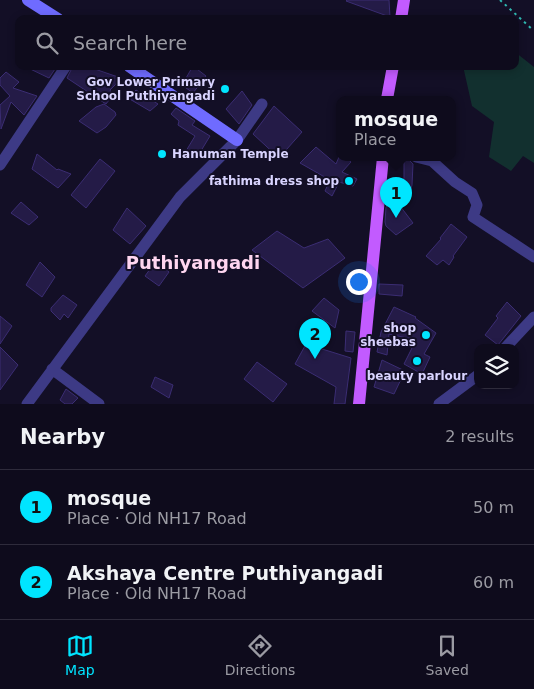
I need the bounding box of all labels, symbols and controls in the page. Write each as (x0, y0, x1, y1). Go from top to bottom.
search box (15, 15, 519, 70)
icon: search (33, 29, 61, 57)
text: Search here (73, 32, 187, 54)
place label: Gov Lower Primary School Puthiyangadi (76, 75, 215, 103)
marker: Gov Lower Primary School Puthiyangadi (219, 83, 231, 95)
popup (336, 96, 456, 161)
text: mosque (354, 108, 438, 130)
text: Place (354, 130, 396, 149)
place label: Hanuman Temple (172, 147, 289, 161)
marker: Hanuman Temple (156, 148, 168, 160)
place label: fathima dress shop (209, 174, 339, 188)
marker: fathima dress shop (343, 175, 355, 187)
pin: 1 (380, 177, 412, 218)
district label: Puthiyangadi (126, 252, 260, 273)
your location (346, 269, 372, 295)
pin: 2 (299, 318, 331, 359)
place label: shop sheebas (360, 321, 416, 349)
marker: shop sheebas (420, 329, 432, 341)
map controls (474, 344, 519, 389)
button: layers (474, 344, 519, 389)
marker: beauty parlour (411, 355, 423, 367)
place label: beauty parlour (367, 369, 467, 383)
text: Nearby (20, 425, 105, 449)
text: 2 results (445, 427, 514, 446)
text: mosque (67, 487, 151, 509)
text: 1 (30, 498, 42, 517)
text: 50 m (473, 498, 514, 517)
text: Place · Old NH17 Road (67, 509, 247, 528)
text: Akshaya Centre Puthiyangadi (67, 562, 383, 584)
text: 2 (30, 573, 42, 592)
text: 60 m (473, 573, 514, 592)
text: Place · Old NH17 Road (67, 584, 247, 603)
tab: Map (65, 632, 95, 678)
tab: Directions (225, 632, 295, 678)
tab: Saved (426, 632, 469, 678)

